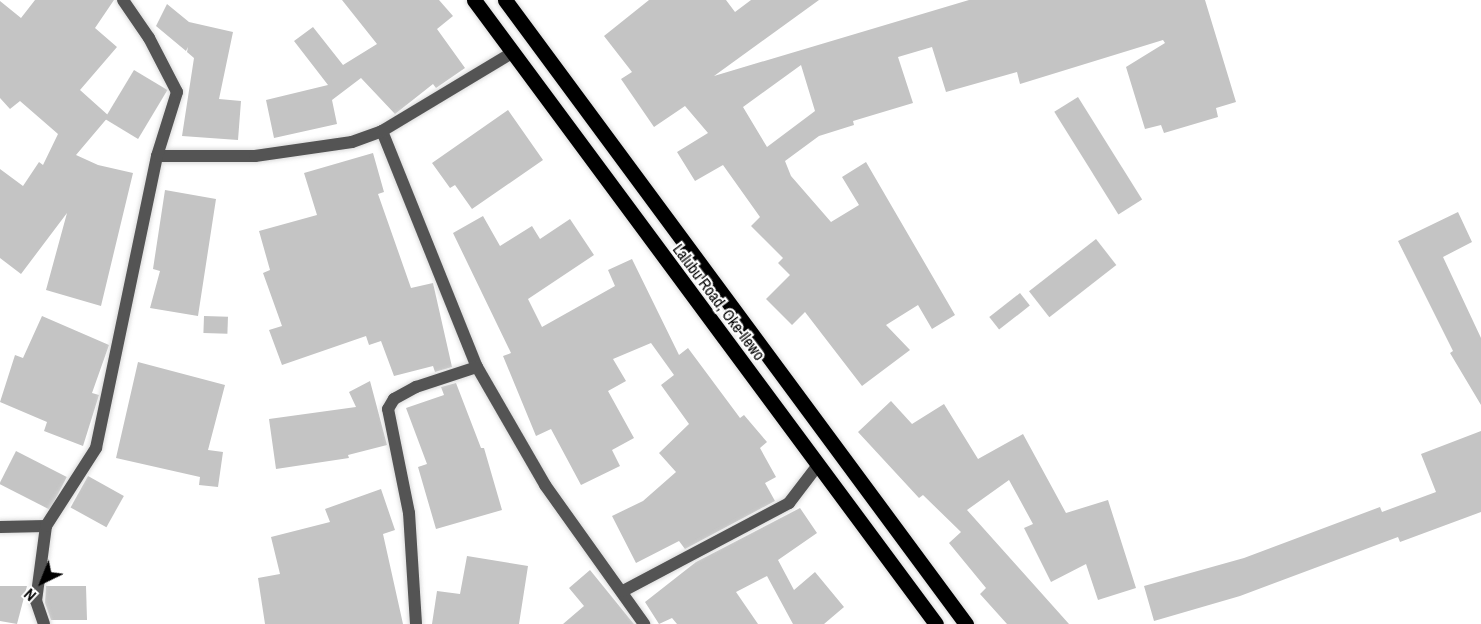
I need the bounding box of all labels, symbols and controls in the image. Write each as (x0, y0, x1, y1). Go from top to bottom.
street label: Lalubu Road, Oke-Ilewo (669, 240, 769, 364)
north arrow (12, 552, 72, 612)
text: N (19, 584, 41, 606)

